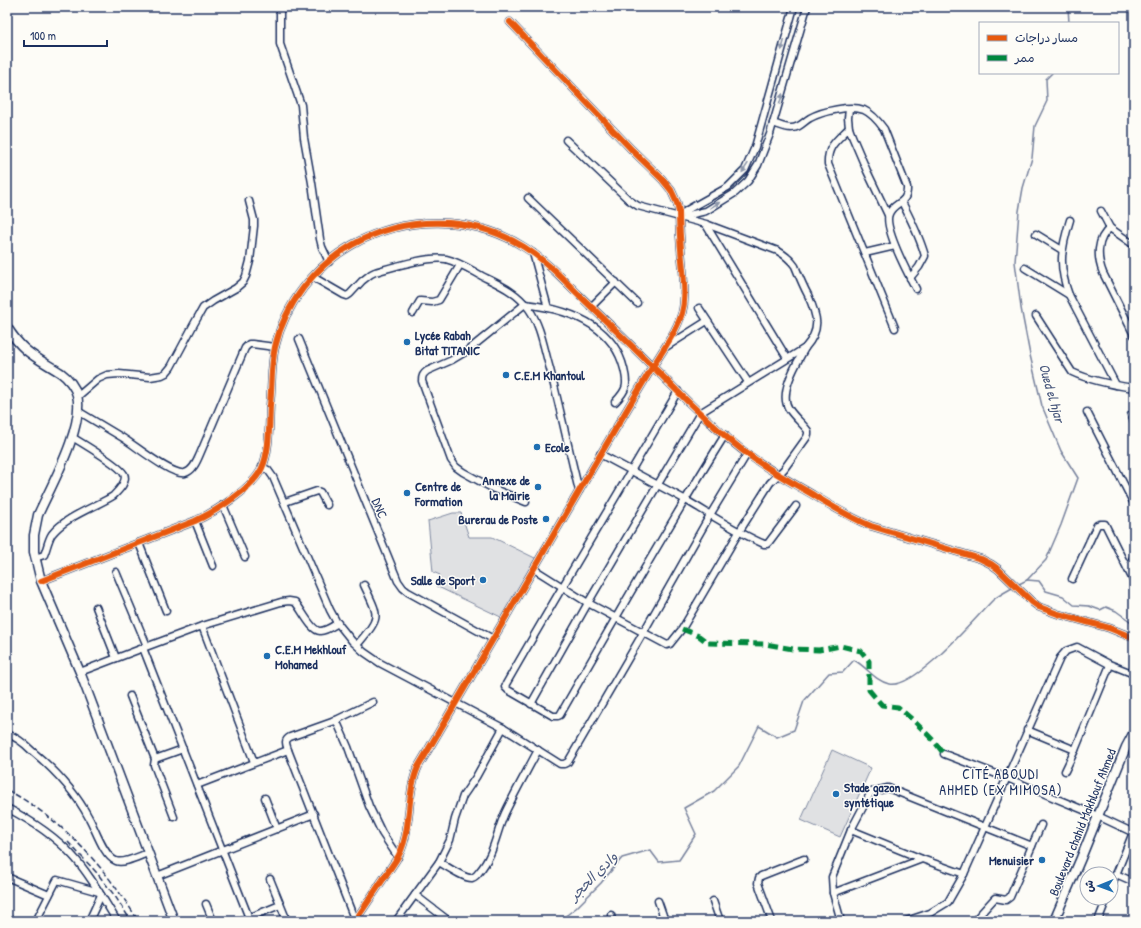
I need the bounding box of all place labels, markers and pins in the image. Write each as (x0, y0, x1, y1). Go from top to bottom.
place label: Lycée Rabah Bitat TITANIC (415, 326, 480, 359)
marker: Lycée Rabah Bitat TITANIC (402, 337, 412, 347)
place label: C.E.M Khantoul (514, 366, 585, 384)
marker: C.E.M Khantoul (501, 370, 511, 380)
place label: Ecole (545, 438, 570, 456)
marker: Ecole (532, 442, 542, 452)
place label: Annexe de la Mairie (482, 471, 531, 504)
place label: Centre de Formation (414, 477, 463, 510)
marker: Annexe de la Mairie (533, 482, 543, 492)
marker: Centre de Formation (402, 488, 412, 498)
place label: Burerau de Poste (458, 510, 539, 528)
marker: Burerau de Poste (541, 514, 551, 524)
place label: Salle de Sport (411, 571, 476, 590)
marker: Salle de Sport (478, 575, 488, 585)
place label: C.E.M Mekhlouf Mohamed (275, 640, 347, 673)
marker: C.E.M Mekhlouf Mohamed (262, 651, 272, 661)
place label: Stade gazon syntétique (844, 778, 900, 812)
marker: Stade gazon syntétique (831, 789, 841, 799)
place label: Menuisier (989, 851, 1035, 869)
marker: Menuisier (1037, 855, 1047, 865)

